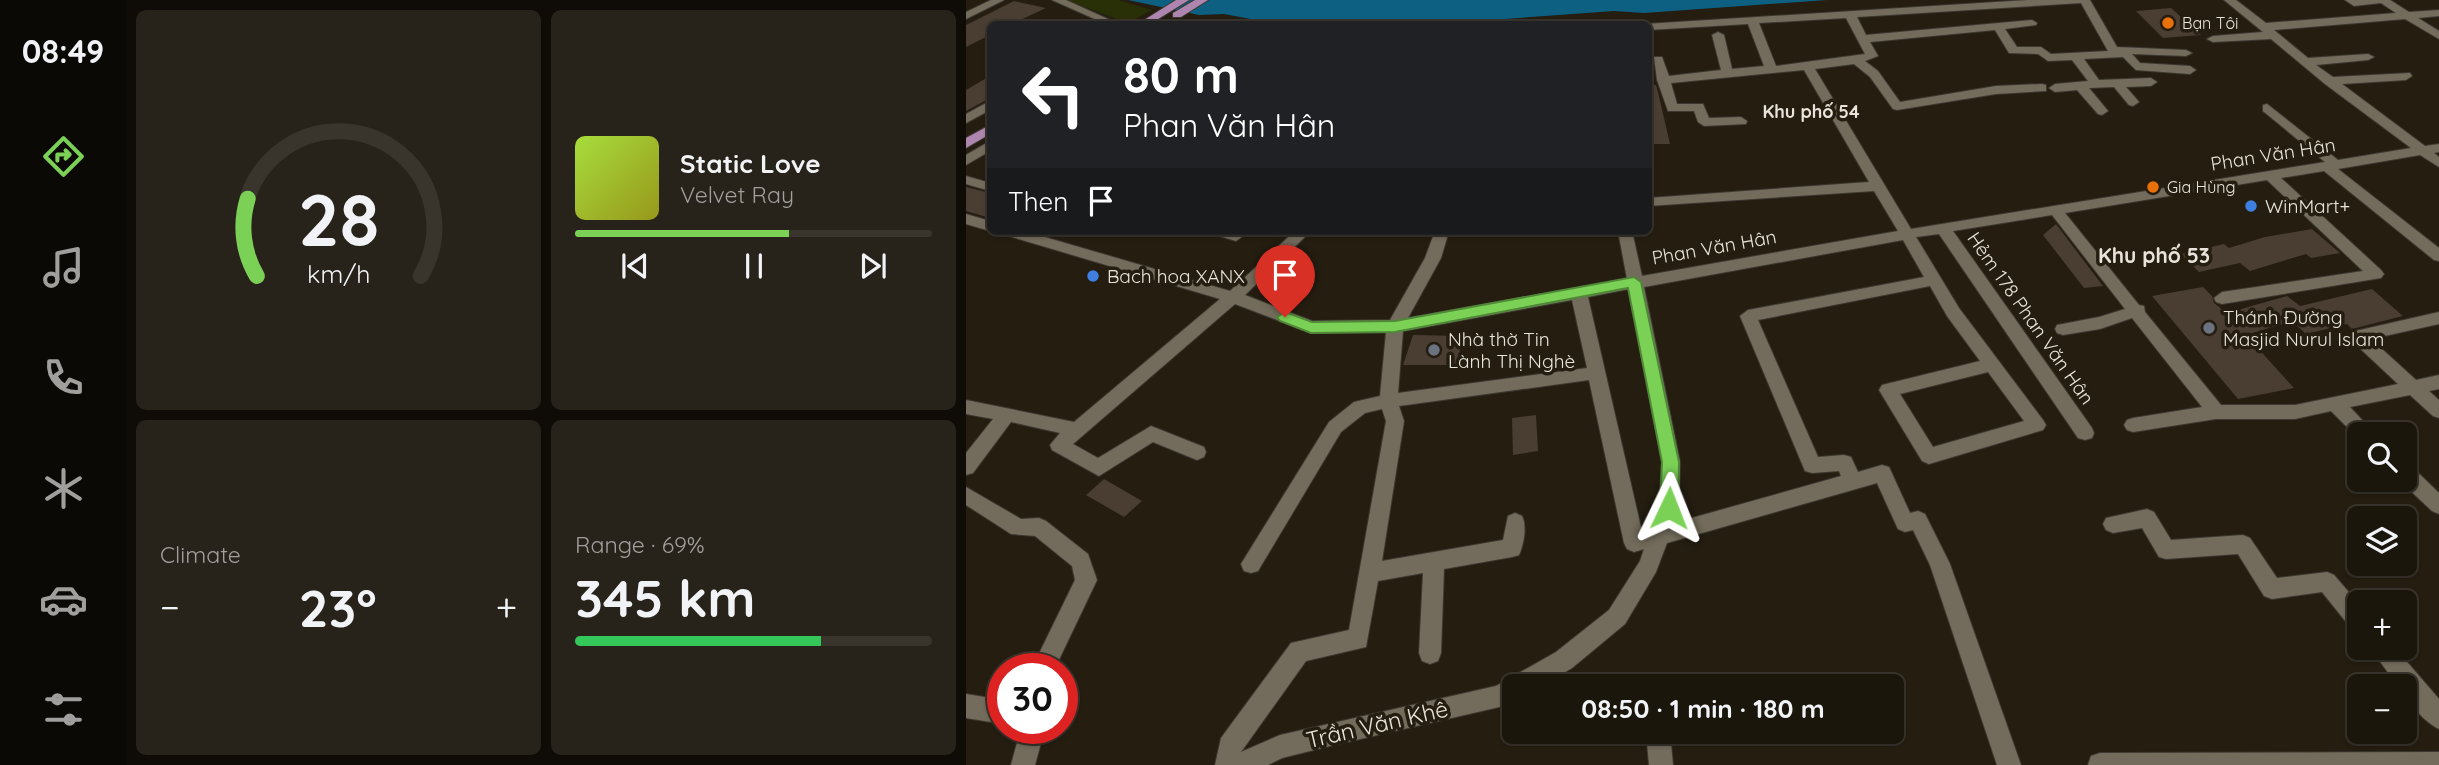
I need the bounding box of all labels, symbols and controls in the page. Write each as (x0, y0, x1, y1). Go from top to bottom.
place label: Bạn Tôi (2182, 13, 2238, 33)
marker: Bạn Tôi (2160, 15, 2176, 31)
text: 08:49 (22, 31, 104, 71)
text: 80 m (1123, 44, 1239, 105)
icon: left (1008, 49, 1099, 140)
district label: Khu phố 54 (1762, 100, 1860, 123)
text: Phan Văn Hân (1123, 105, 1335, 145)
icon: directions (39, 132, 88, 181)
street label: Phan Văn Hân (2209, 132, 2337, 176)
text: Static Love (680, 147, 821, 180)
text: 28 (298, 174, 379, 265)
place label: Gia Hùng (2167, 177, 2235, 197)
marker: Gia Hùng (2145, 179, 2161, 195)
text: Velvet Ray (680, 180, 794, 209)
icon: arrive (1082, 182, 1120, 220)
text: Then (1008, 185, 1068, 218)
place label: WinMart+ (2265, 194, 2350, 218)
marker: WinMart+ (2243, 198, 2259, 214)
street label: Phan Văn Hân (1650, 224, 1778, 270)
street label: Hẻm 178 Phan Văn Hân (1962, 227, 2100, 409)
district label: Khu phố 53 (2098, 242, 2210, 268)
icon: music (39, 243, 88, 292)
pin (1255, 245, 1315, 317)
icon: previous (616, 247, 654, 285)
icon: pause (735, 247, 773, 285)
icon: next (854, 247, 892, 285)
icon: arrive (1266, 256, 1304, 294)
text: km/h (307, 258, 370, 289)
place label: Bach hoa XANX (1107, 264, 1245, 288)
marker: Bach hoa XANX (1085, 268, 1101, 284)
place label: Thánh Đường Masjid Nurul Islam (2223, 305, 2384, 351)
marker: Thánh Đường Masjid Nurul Islam (2201, 320, 2217, 336)
place label: Nhà thờ Tin Lành Thị Nghè (1448, 327, 1575, 373)
marker: Nhà thờ Tin Lành Thị Nghè (1426, 342, 1442, 358)
icon: phone (39, 353, 88, 402)
map controls (2347, 422, 2417, 744)
button: search (2347, 422, 2417, 492)
icon: climate (39, 464, 88, 513)
position arrow (1632, 471, 1706, 545)
button: layers (2347, 506, 2417, 576)
text: Range · 69% (575, 530, 705, 559)
text: Climate (160, 540, 241, 569)
text: 345 km (575, 565, 756, 630)
icon: car (39, 575, 88, 624)
text: 23° (299, 575, 377, 640)
text: − (160, 583, 180, 631)
text: + (496, 583, 517, 631)
button: + (2347, 590, 2417, 660)
speed limit sign: 30 (987, 653, 1078, 744)
button: − (2347, 674, 2417, 744)
icon: filters (39, 685, 88, 734)
text: 08:50 · 1 min · 180 m (1581, 692, 1825, 725)
street label: Trần Văn Khê (1303, 694, 1451, 754)

